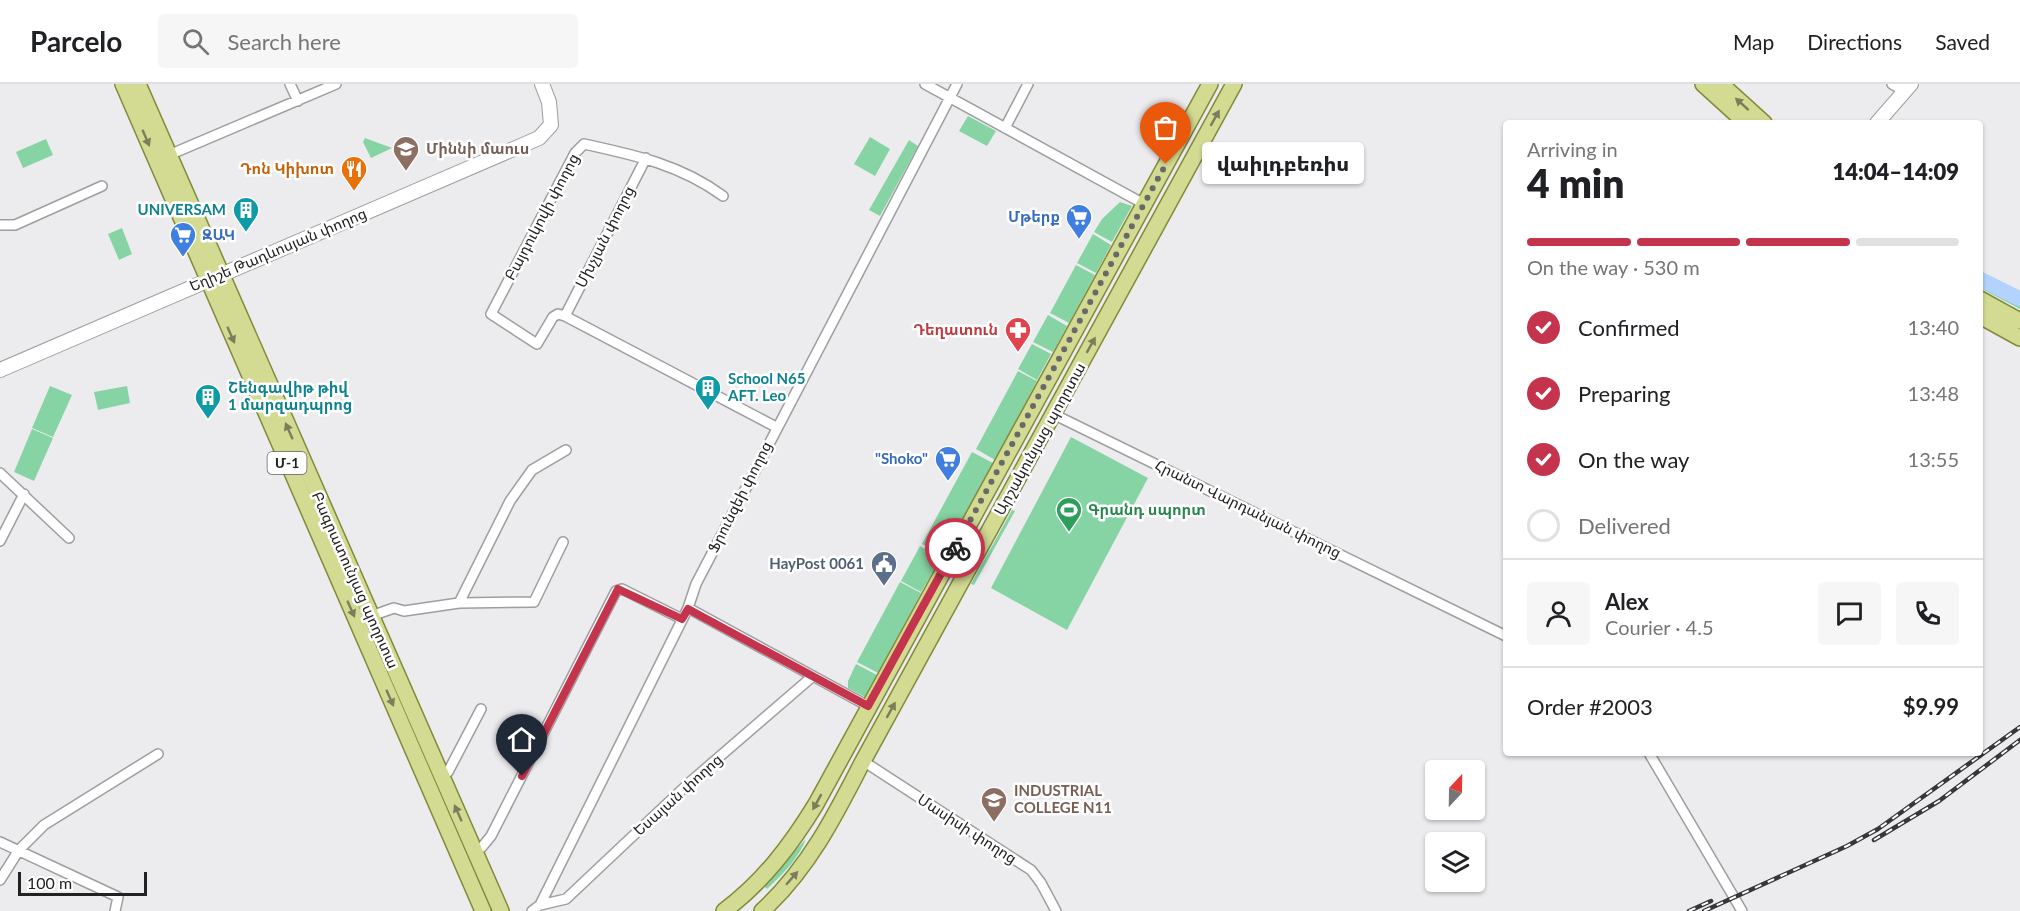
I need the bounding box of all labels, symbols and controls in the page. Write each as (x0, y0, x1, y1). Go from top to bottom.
search box (158, 14, 578, 68)
text: Parcelo (30, 24, 122, 58)
icon: search (179, 25, 212, 58)
text: Search here (227, 28, 341, 55)
text: Map (1733, 29, 1774, 54)
text: Directions (1807, 29, 1902, 54)
text: Saved (1935, 29, 1990, 54)
one-way arrow (1736, 97, 1750, 111)
pin (1140, 102, 1191, 164)
one-way arrow (1210, 110, 1220, 127)
icon: bag (1149, 111, 1182, 144)
one-way arrow (141, 129, 151, 147)
school or university icon: Միննի մաուս (391, 134, 421, 172)
text: Arriving in (1527, 137, 1618, 161)
place label: Միննի մաուս (426, 139, 529, 158)
callout: վաիլդբեռիս (1202, 143, 1364, 185)
street label: Բայդուկովի փողոց (500, 150, 583, 283)
text: վաիլդբեռիս (1217, 151, 1349, 175)
restaurant icon: Դոն Կիխոտ (339, 154, 369, 192)
text: 14:04–14:09 (1833, 158, 1959, 185)
place label: Դոն Կիխոտ (240, 159, 334, 178)
text: 4 min (1527, 160, 1624, 206)
street label: Մխչյան փողոց (571, 183, 638, 291)
building icon: UNIVERSAM (231, 195, 261, 233)
place label: UNIVERSAM (138, 200, 226, 218)
supermarket icon: Մթերք (1064, 202, 1094, 240)
street label: Եղիշե Թադևոսյան փողոց (186, 204, 369, 296)
place label: Մթերք (1008, 207, 1060, 226)
supermarket icon: ԶԱԿ (168, 220, 198, 258)
place label: ԶԱԿ (202, 225, 235, 243)
text: On the way · 530 m (1527, 255, 1700, 279)
icon: check (1527, 311, 1560, 344)
text: Confirmed (1578, 314, 1680, 341)
pharmacy icon: Դեղատուն (1003, 315, 1033, 353)
text: 13:40 (1908, 315, 1959, 339)
place label: Դեղատուն (913, 320, 998, 339)
one-way arrow (226, 326, 236, 344)
one-way arrow (1086, 336, 1096, 353)
street label: Արշակունյաց պողոտա (990, 359, 1089, 518)
place label: School N65 AFT. Leo (727, 369, 805, 404)
building icon: School N65 AFT. Leo (693, 373, 723, 411)
icon: check (1527, 377, 1560, 410)
place label: Շենգավիթ թիվ 1 մարզադպրոց (228, 378, 352, 414)
text: Preparing (1578, 380, 1670, 407)
text: 13:48 (1908, 381, 1959, 405)
building icon: Շենգավիթ թիվ 1 մարզադպրոց (193, 382, 223, 420)
one-way arrow (284, 421, 294, 439)
street label: Ֆրունզեի փողոց (703, 438, 776, 556)
icon: check (1527, 443, 1560, 476)
supermarket icon: "Shoko" (933, 444, 963, 482)
text: On the way (1578, 446, 1689, 473)
text: 13:55 (1908, 447, 1959, 471)
place label: "Shoko" (875, 449, 928, 467)
road number: Մ-1 (268, 452, 306, 474)
street label: Հրանտ Վարդանյան փողոց (1152, 455, 1344, 562)
street label: Բագրատունյաց պողոտա (308, 488, 403, 671)
sports icon: Գրանդ սպորտ (1054, 495, 1084, 533)
place label: Գրանդ սպորտ (1088, 500, 1206, 519)
text: Delivered (1578, 512, 1671, 539)
courier (925, 518, 985, 578)
icon: bike (939, 532, 972, 565)
public building icon: HayPost 0061 (869, 549, 899, 587)
place label: HayPost 0061 (769, 554, 864, 572)
button: person (1527, 582, 1590, 645)
button: chat (1818, 582, 1881, 645)
button: phone (1896, 582, 1959, 645)
text: Alex (1605, 588, 1649, 615)
one-way arrow (347, 601, 356, 618)
text: Courier · 4.5 (1605, 615, 1714, 639)
one-way arrow (386, 689, 395, 707)
text: Order #2003 (1527, 693, 1653, 720)
text: $9.99 (1903, 693, 1959, 720)
one-way arrow (886, 701, 896, 718)
pin (496, 714, 547, 776)
icon: home (505, 723, 538, 756)
street label: Եսայան փողոց (629, 750, 726, 840)
north arrow (1425, 760, 1485, 820)
map controls (1425, 760, 1485, 892)
place label: INDUSTRIAL COLLEGE N11 (1014, 781, 1112, 816)
school or university icon: INDUSTRIAL COLLEGE N11 (979, 785, 1009, 823)
street label: Մասիսի փողոց (914, 789, 1020, 868)
one-way arrow (812, 794, 822, 811)
one-way arrow (453, 803, 463, 821)
button: layers (1425, 832, 1485, 892)
scale bar (18, 869, 147, 896)
one-way arrow (785, 871, 798, 886)
text: 100 m (27, 873, 72, 892)

